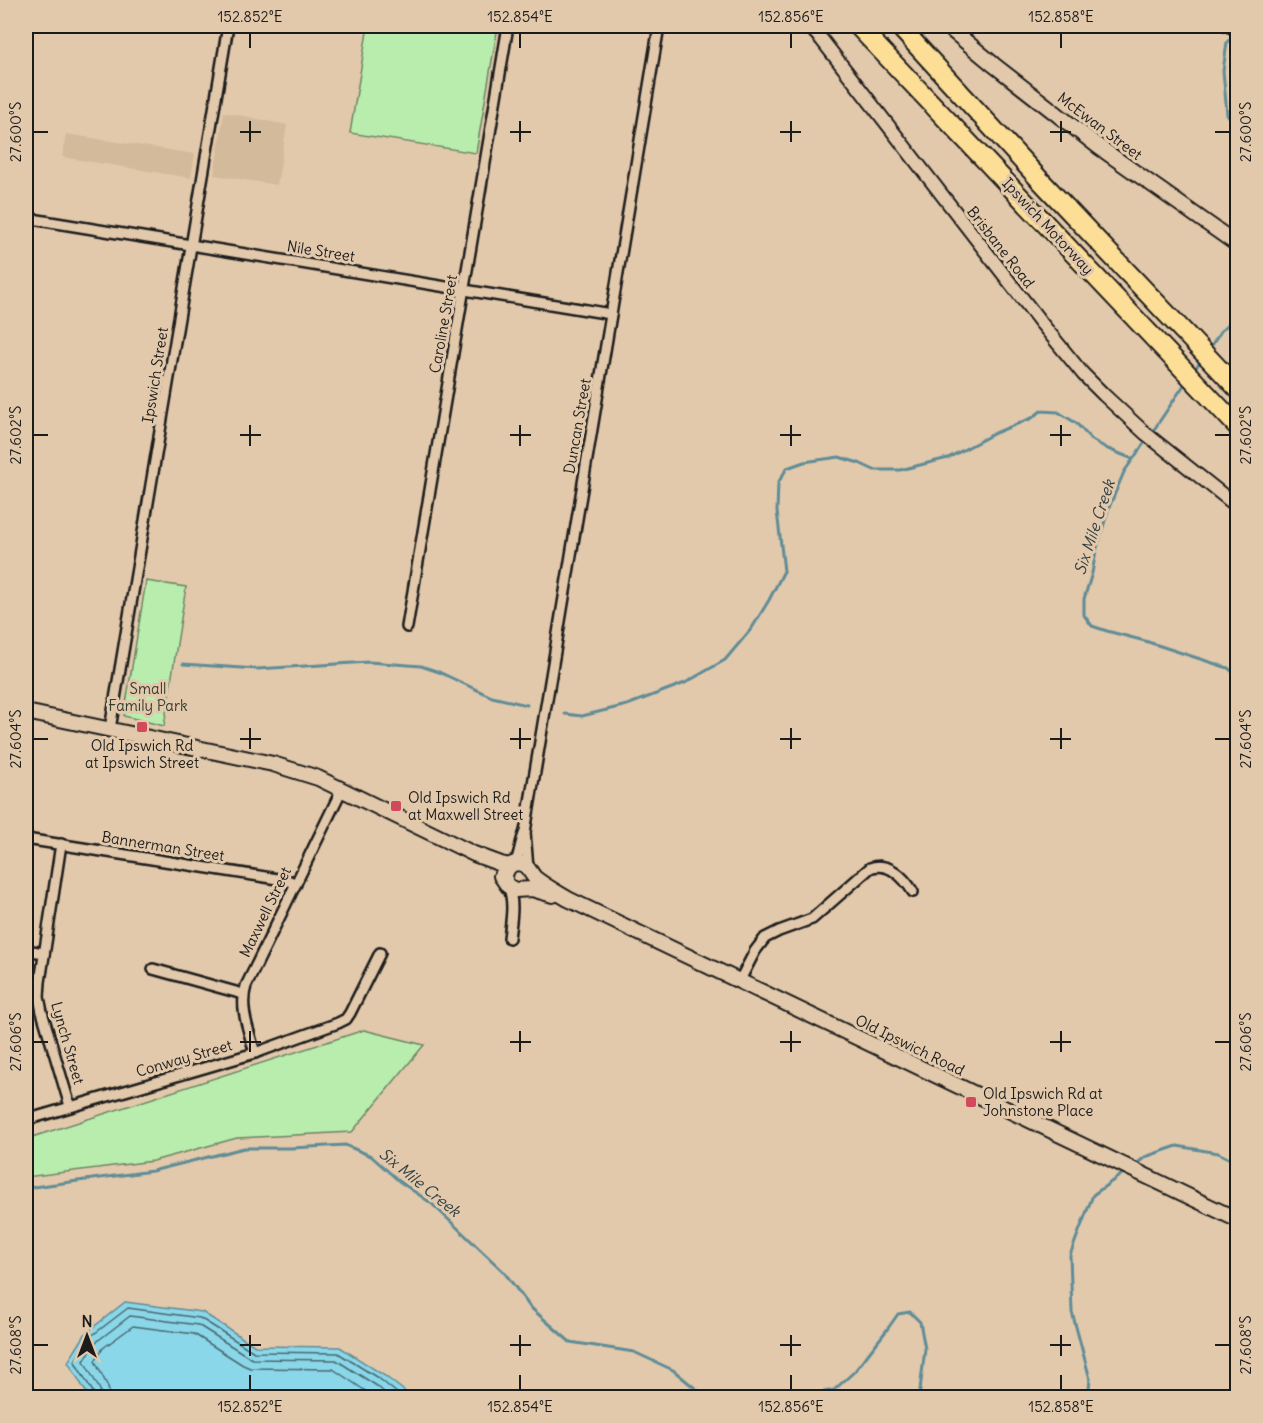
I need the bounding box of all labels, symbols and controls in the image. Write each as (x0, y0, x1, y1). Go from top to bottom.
text: 152.852°E (217, 7, 283, 26)
text: 152.854°E (487, 7, 553, 26)
text: 152.856°E (758, 7, 824, 26)
text: 152.858°E (1028, 7, 1094, 26)
street label: McEwan Street (1054, 88, 1146, 164)
text: 27.600°S (6, 102, 25, 162)
text: 27.600°S (1236, 102, 1255, 162)
street label: Ipswich Motorway (998, 174, 1098, 278)
street label: Brisbane Road (963, 202, 1039, 292)
street label: Nile Street (286, 236, 356, 266)
street label: Caroline Street (425, 273, 461, 375)
street label: Ipswich Street (138, 326, 172, 424)
street label: Duncan Street (559, 377, 595, 475)
text: 27.602°S (6, 406, 25, 464)
text: 27.602°S (1236, 406, 1255, 464)
water label: Six Mile Creek (1069, 475, 1119, 577)
park label: Small Family Park (108, 679, 188, 715)
text: 27.604°S (6, 709, 25, 769)
text: 27.604°S (1236, 709, 1255, 769)
marker: Old Ipswich Rd at Ipswich Street (135, 720, 149, 734)
place label: Old Ipswich Rd at Ipswich Street (85, 736, 199, 772)
place label: Old Ipswich Rd at Maxwell Street (408, 788, 523, 824)
marker: Old Ipswich Rd at Maxwell Street (389, 799, 403, 813)
street label: Bannerman Street (100, 827, 226, 865)
street label: Maxwell Street (235, 864, 295, 960)
street label: Lynch Street (47, 999, 89, 1087)
street label: Old Ipswich Road (852, 1010, 968, 1080)
text: 27.606°S (6, 1012, 25, 1072)
text: 27.606°S (1236, 1012, 1255, 1072)
street label: Conway Street (134, 1035, 234, 1081)
place label: Old Ipswich Rd at Johnstone Place (983, 1084, 1103, 1120)
marker: Old Ipswich Rd at Johnstone Place (964, 1095, 978, 1109)
water label: Six Mile Creek (375, 1143, 466, 1222)
north arrow (57, 1306, 117, 1366)
text: N (81, 1311, 93, 1331)
text: 27.608°S (6, 1315, 25, 1375)
text: 27.608°S (1236, 1315, 1255, 1375)
text: 152.852°E (217, 1397, 283, 1416)
text: 152.854°E (487, 1397, 553, 1416)
text: 152.856°E (758, 1397, 824, 1416)
text: 152.858°E (1028, 1397, 1094, 1416)

